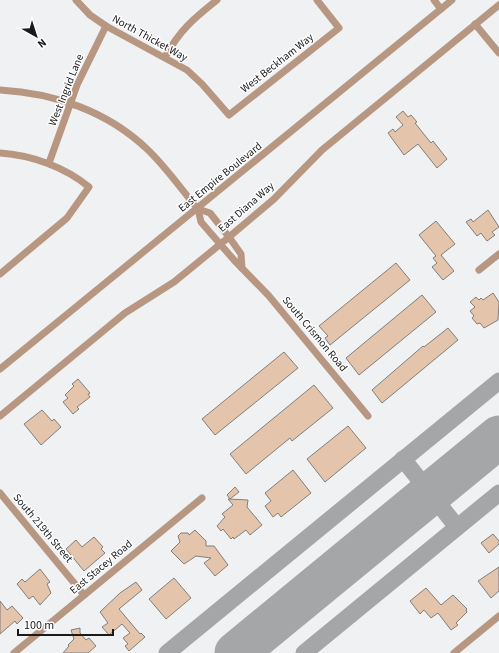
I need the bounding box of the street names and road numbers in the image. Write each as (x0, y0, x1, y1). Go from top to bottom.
street label: North Thicket Way (110, 11, 190, 65)
street label: West Beckham Way (237, 30, 317, 96)
street label: West Ingrid Lane (45, 51, 87, 128)
street label: East Empire Boulevard (175, 139, 265, 215)
street label: East Diana Way (215, 179, 277, 235)
street label: South Crismon Road (279, 293, 351, 375)
street label: South 219th Street (10, 490, 76, 566)
street label: East Stacey Road (66, 536, 136, 598)

